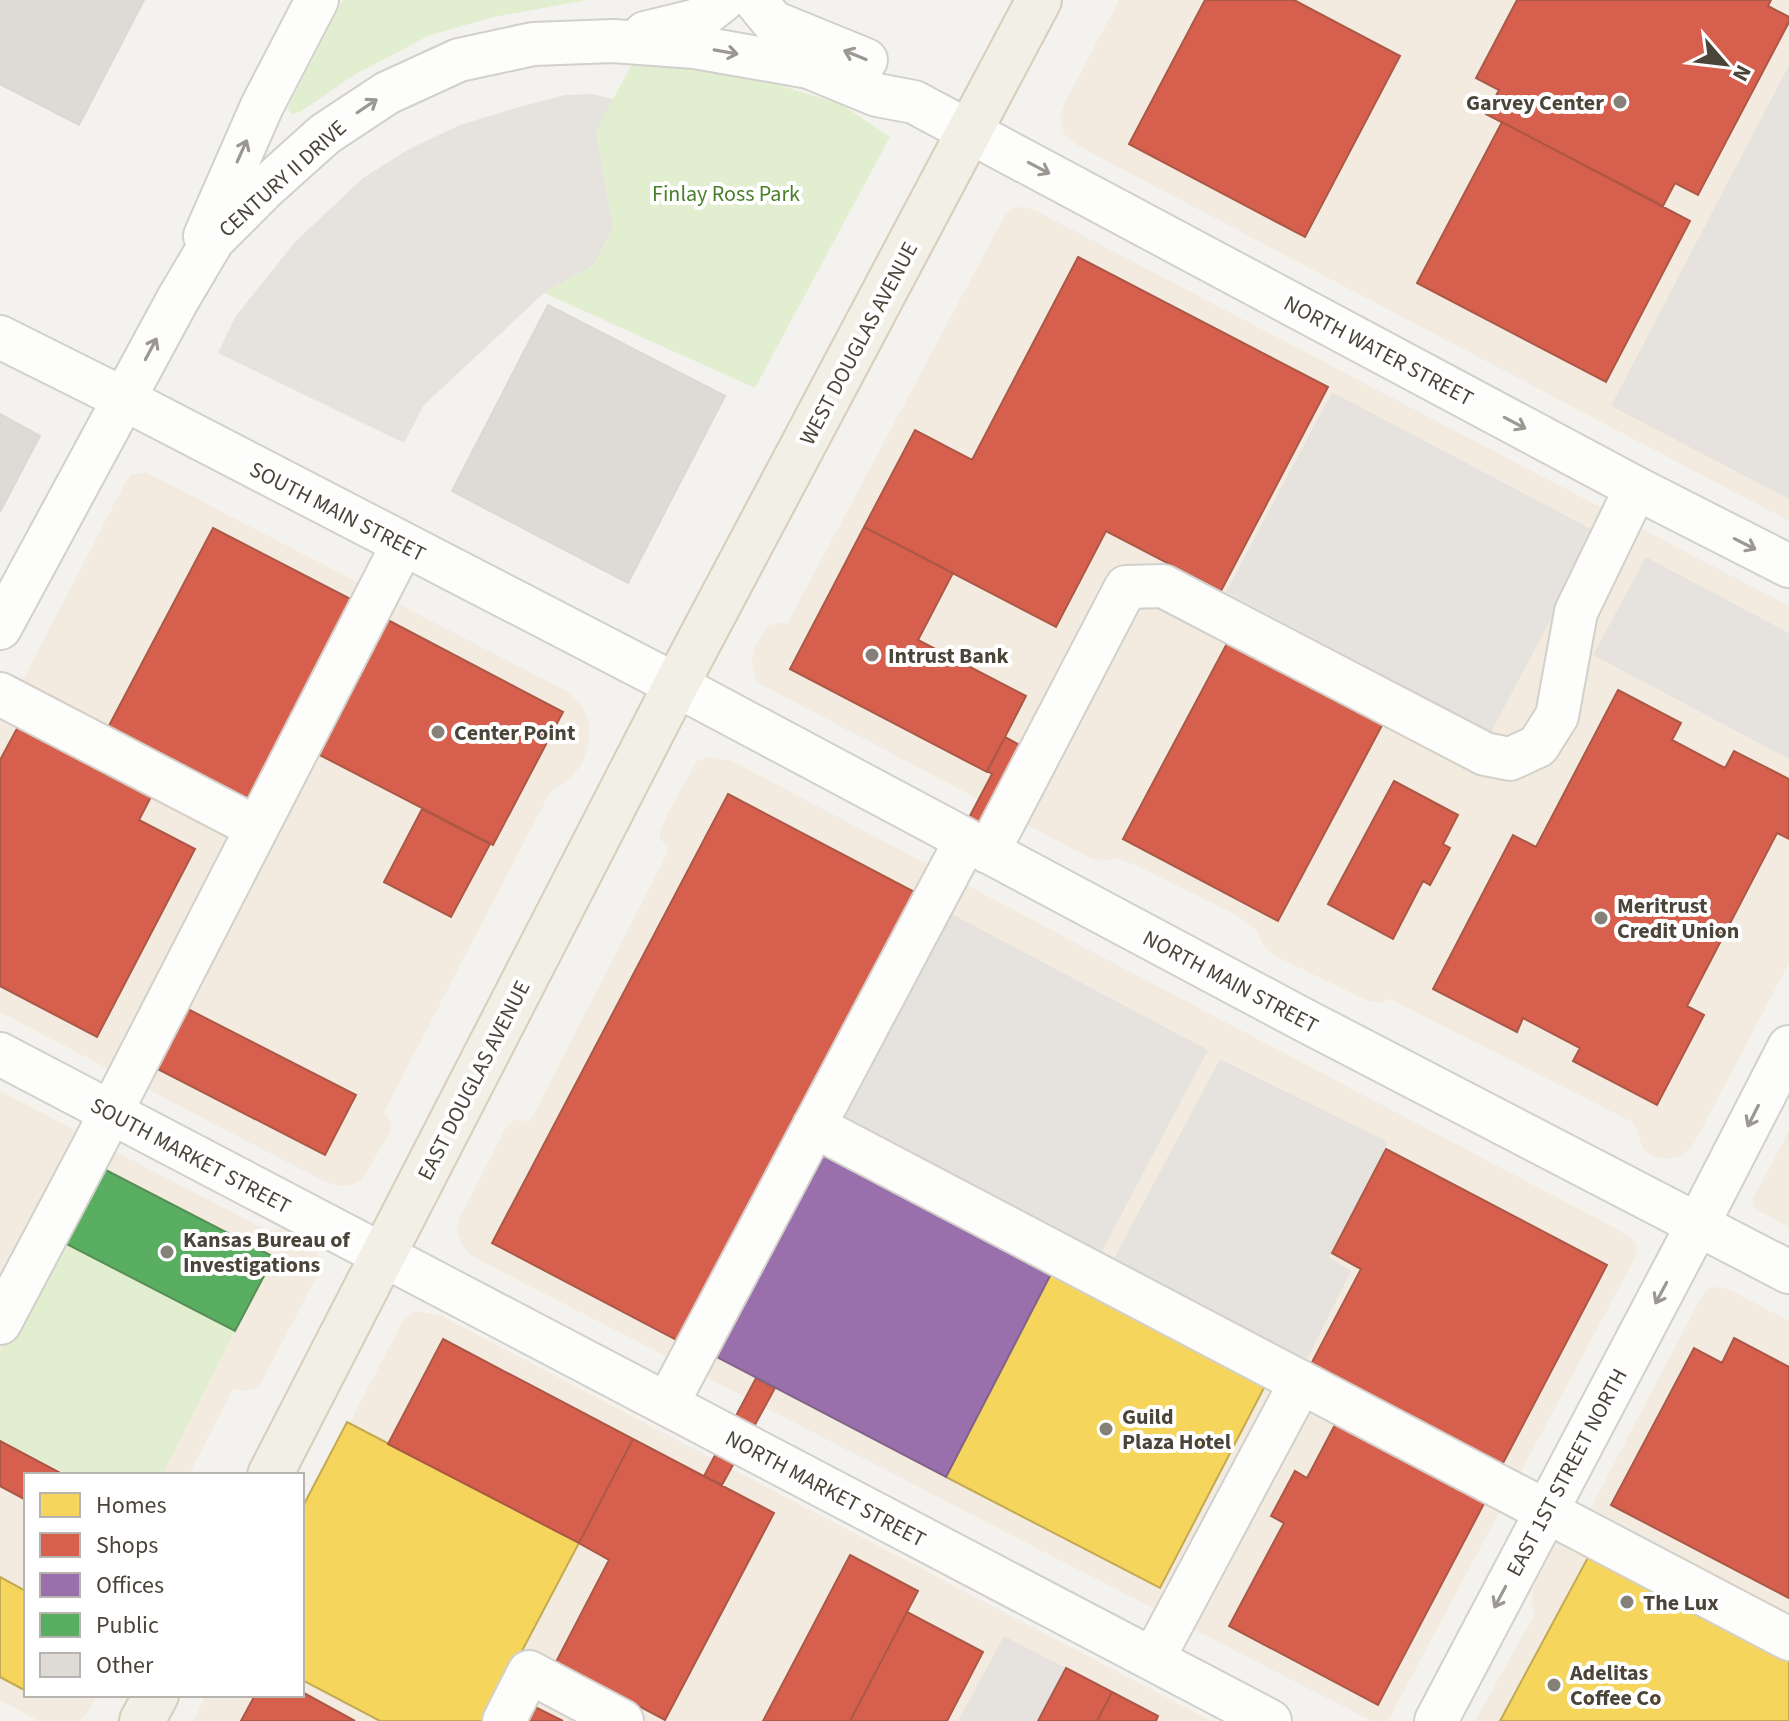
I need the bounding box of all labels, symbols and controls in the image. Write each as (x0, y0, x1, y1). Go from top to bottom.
north arrow (1685, 24, 1765, 104)
one-way arrow (713, 45, 738, 60)
one-way arrow (843, 47, 868, 61)
text: N (1724, 59, 1759, 87)
place label: Garvey Center (1466, 87, 1604, 119)
marker: Garvey Center (1611, 93, 1629, 111)
one-way arrow (356, 97, 378, 114)
street label: CENTURY II DRIVE (212, 112, 354, 245)
one-way arrow (236, 139, 251, 163)
one-way arrow (1027, 160, 1051, 176)
park label: Finlay Ross Park (652, 178, 800, 210)
street label: WEST DOUGLAS AVENUE (792, 236, 926, 451)
street label: NORTH WATER STREET (1278, 287, 1479, 415)
one-way arrow (144, 338, 159, 362)
one-way arrow (1503, 416, 1527, 431)
street label: SOUTH MAIN STREET (244, 454, 431, 570)
one-way arrow (1733, 536, 1757, 552)
place label: Intrust Bank (888, 640, 1009, 672)
marker: Intrust Bank (863, 646, 881, 664)
place label: Center Point (454, 717, 576, 749)
marker: Center Point (429, 723, 447, 741)
place label: Meritrust Credit Union (1617, 890, 1739, 947)
marker: Meritrust Credit Union (1592, 909, 1610, 927)
street label: NORTH MAIN STREET (1137, 922, 1324, 1042)
street label: EAST DOUGLAS AVENUE (410, 975, 538, 1186)
street label: SOUTH MARKET STREET (85, 1089, 297, 1222)
one-way arrow (1745, 1104, 1761, 1128)
place label: Kansas Bureau of Investigations (183, 1224, 351, 1281)
marker: Kansas Bureau of Investigations (158, 1243, 176, 1261)
one-way arrow (1653, 1281, 1669, 1304)
street label: EAST 1ST STREET NORTH (1498, 1363, 1635, 1582)
place label: Guild Plaza Hotel (1122, 1401, 1232, 1458)
marker: Guild Plaza Hotel (1097, 1420, 1115, 1438)
street label: NORTH MARKET STREET (719, 1422, 932, 1555)
legend (24, 1473, 304, 1697)
text: Homes (96, 1488, 167, 1523)
text: Shops (96, 1528, 158, 1563)
text: Offices (96, 1568, 164, 1603)
one-way arrow (1492, 1585, 1508, 1609)
place label: The Lux (1643, 1587, 1719, 1619)
marker: The Lux (1618, 1593, 1636, 1611)
text: Public (96, 1608, 159, 1643)
text: Other (96, 1648, 154, 1683)
place label: Adelitas Coffee Co (1569, 1657, 1661, 1714)
marker: Adelitas Coffee Co (1545, 1676, 1563, 1694)

